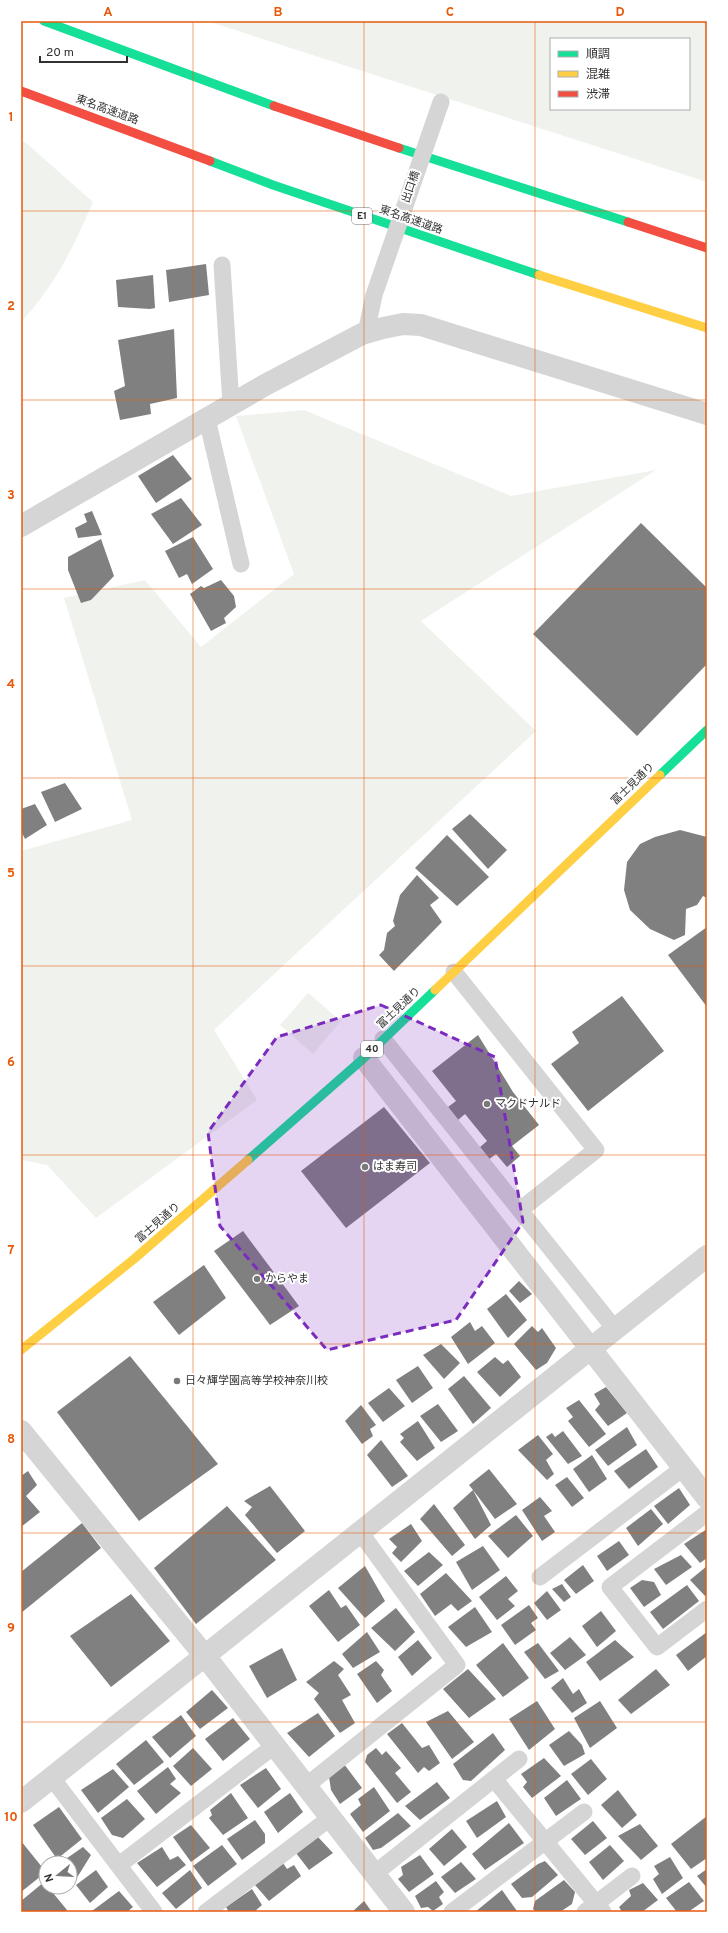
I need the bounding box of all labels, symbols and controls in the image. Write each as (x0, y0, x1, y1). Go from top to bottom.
text: A (103, 5, 113, 21)
text: B (274, 5, 283, 21)
text: C (446, 5, 454, 21)
text: D (615, 5, 625, 21)
scale bar (40, 38, 127, 64)
legend (550, 38, 690, 110)
text: 20 m (46, 45, 74, 61)
text: 順調 (586, 47, 610, 63)
text: 混雑 (586, 67, 610, 83)
text: 渋滞 (586, 87, 610, 103)
street label: 東名高速道路 (74, 92, 140, 128)
text: 1 (8, 110, 14, 126)
street label: 出口橋 (399, 169, 423, 205)
street label: 東名高速道路 (378, 203, 444, 237)
road number: E1 (352, 208, 372, 224)
text: 2 (7, 299, 15, 315)
text: 3 (7, 488, 15, 504)
text: 4 (7, 677, 15, 693)
street label: 富士見通り (608, 760, 658, 808)
text: 5 (7, 866, 15, 882)
street label: 富士見通り (374, 984, 424, 1032)
road number: 40 (361, 1041, 383, 1057)
text: 6 (7, 1055, 15, 1071)
place label: マクドナルド (495, 1097, 561, 1111)
marker: マクドナルド (482, 1099, 492, 1109)
place label: はま寿司 (373, 1160, 417, 1174)
marker: はま寿司 (360, 1162, 370, 1172)
street label: 富士見通り (133, 1200, 183, 1246)
text: 7 (8, 1243, 15, 1259)
place label: からやま (265, 1272, 309, 1286)
marker: からやま (252, 1274, 262, 1284)
place label: 日々輝学園高等学校神奈川校 (185, 1374, 328, 1388)
marker: 日々輝学園高等学校神奈川校 (172, 1376, 182, 1386)
text: 8 (7, 1432, 15, 1448)
text: 9 (7, 1621, 15, 1637)
text: 10 (4, 1810, 18, 1826)
north arrow (38, 1855, 78, 1895)
text: N (42, 1872, 57, 1884)

